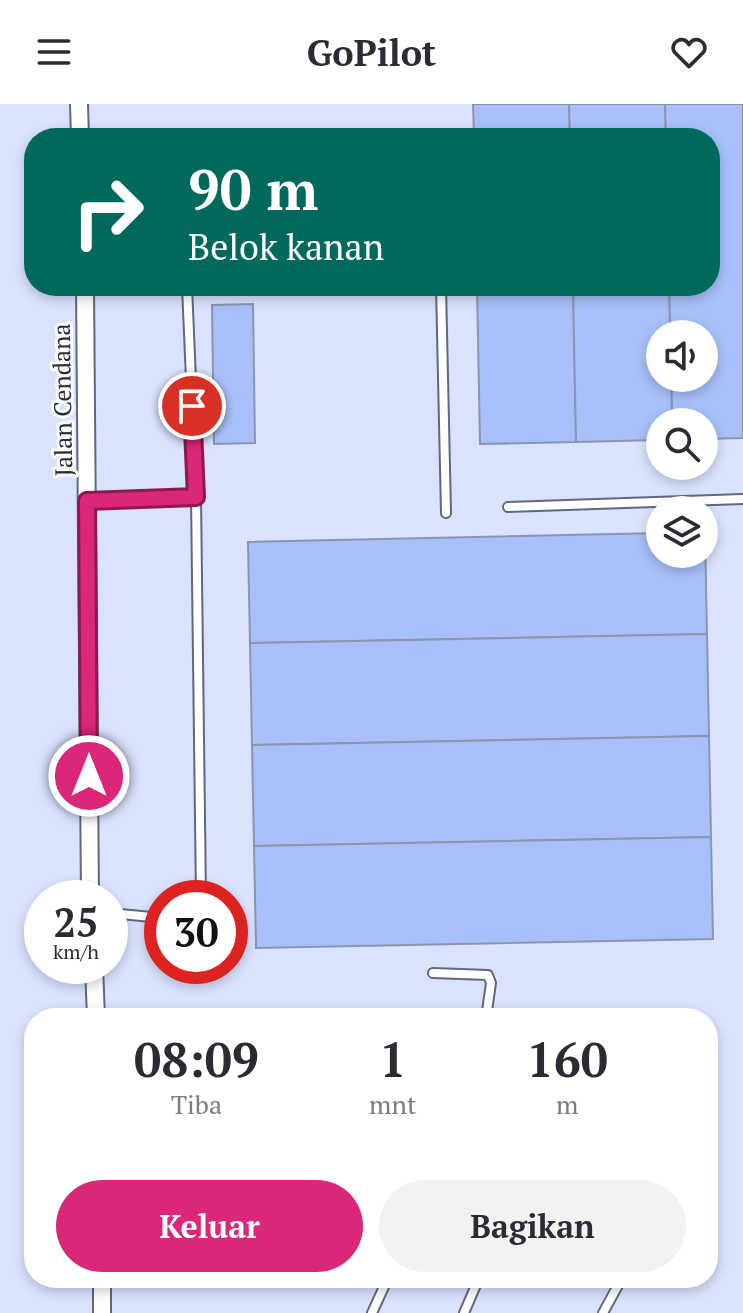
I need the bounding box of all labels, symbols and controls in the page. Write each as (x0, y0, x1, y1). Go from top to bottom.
text: GoPilot (307, 29, 436, 76)
icon: menu (32, 30, 76, 74)
icon: heart (667, 30, 711, 74)
text: 90 m (188, 152, 318, 226)
icon: right (56, 160, 160, 264)
text: Belok kanan (188, 223, 384, 270)
map controls (646, 320, 718, 568)
button: sound (646, 320, 718, 392)
street label: Jalan Cendana (45, 323, 79, 477)
pin (158, 372, 226, 440)
icon: arrive (170, 384, 214, 428)
button: search (646, 408, 718, 480)
button: layers (646, 496, 718, 568)
position arrow (47, 734, 131, 818)
speed limit sign: 30 (144, 880, 248, 984)
text: 25 (53, 895, 99, 948)
text: km/h (53, 938, 99, 965)
text: 08:09 (134, 1027, 259, 1091)
text: 1 (379, 1027, 406, 1091)
text: 160 (527, 1027, 608, 1091)
text: Tiba (171, 1087, 222, 1121)
text: mnt (369, 1087, 417, 1121)
text: m (556, 1087, 578, 1121)
button: Keluar (56, 1180, 363, 1272)
button: Bagikan (379, 1180, 686, 1272)

